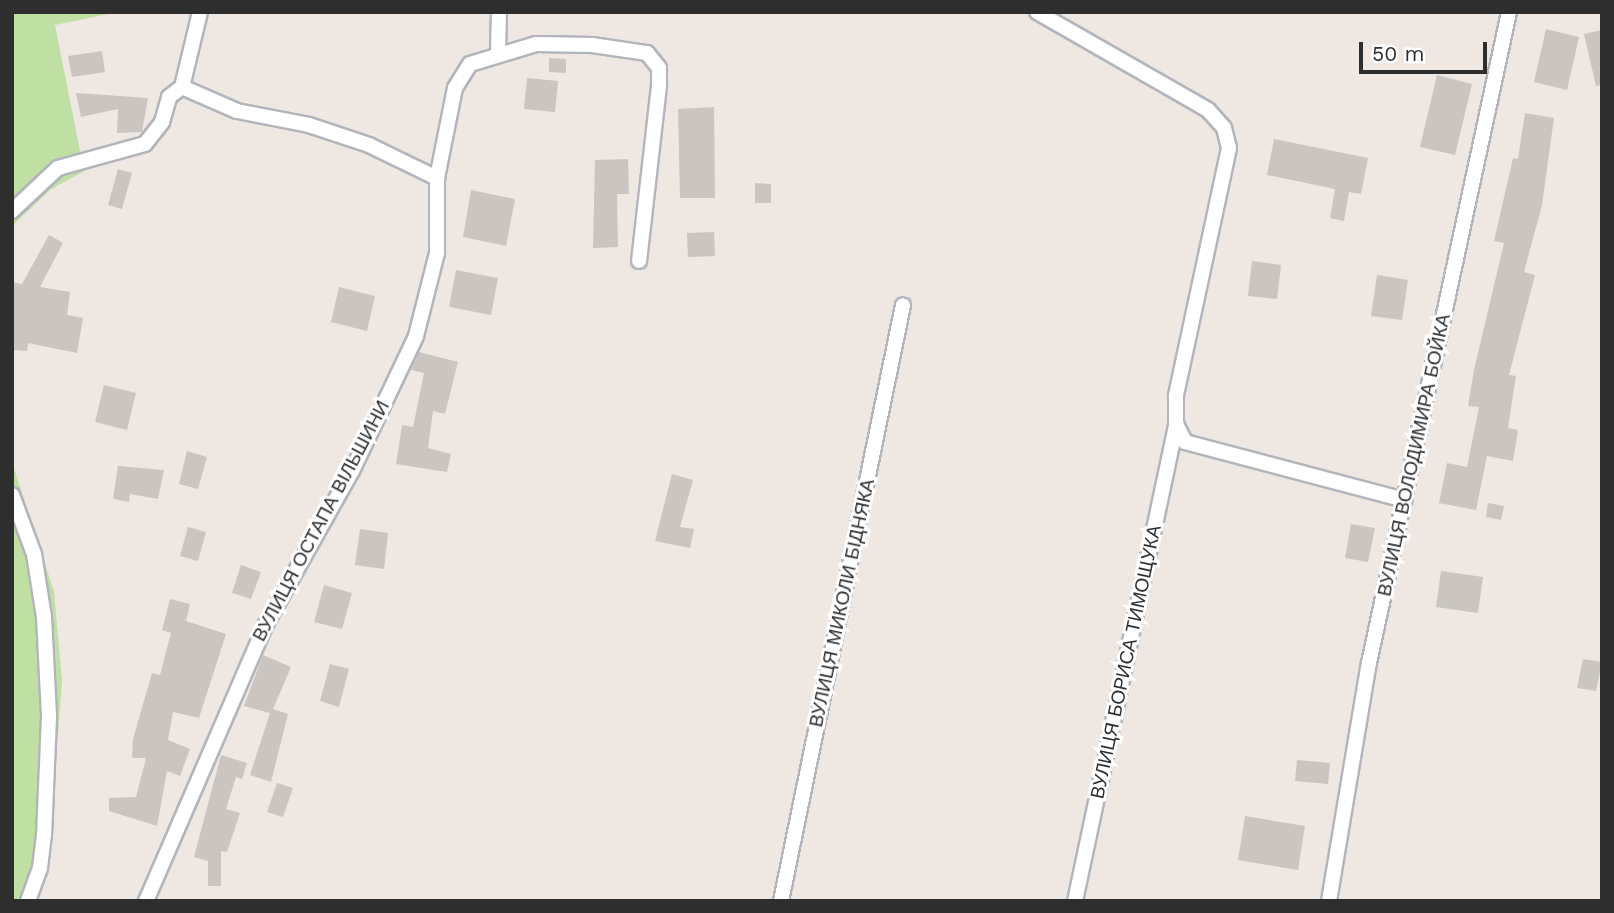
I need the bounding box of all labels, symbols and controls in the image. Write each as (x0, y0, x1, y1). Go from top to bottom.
scale bar (1362, 28, 1490, 72)
text: 50 m (1372, 41, 1424, 66)
street label: ВУЛИЦЯ ВОЛОДИМИРА БОЙКА (1373, 312, 1455, 598)
street label: ВУЛИЦЯ ОСТАПА ВІЛЬШИНИ (248, 397, 394, 645)
street label: ВУЛИЦЯ МИКОЛИ БІДНЯКА (805, 477, 879, 729)
street label: ВУЛИЦЯ БОРИСА ТИМОЩУКА (1086, 523, 1166, 801)

